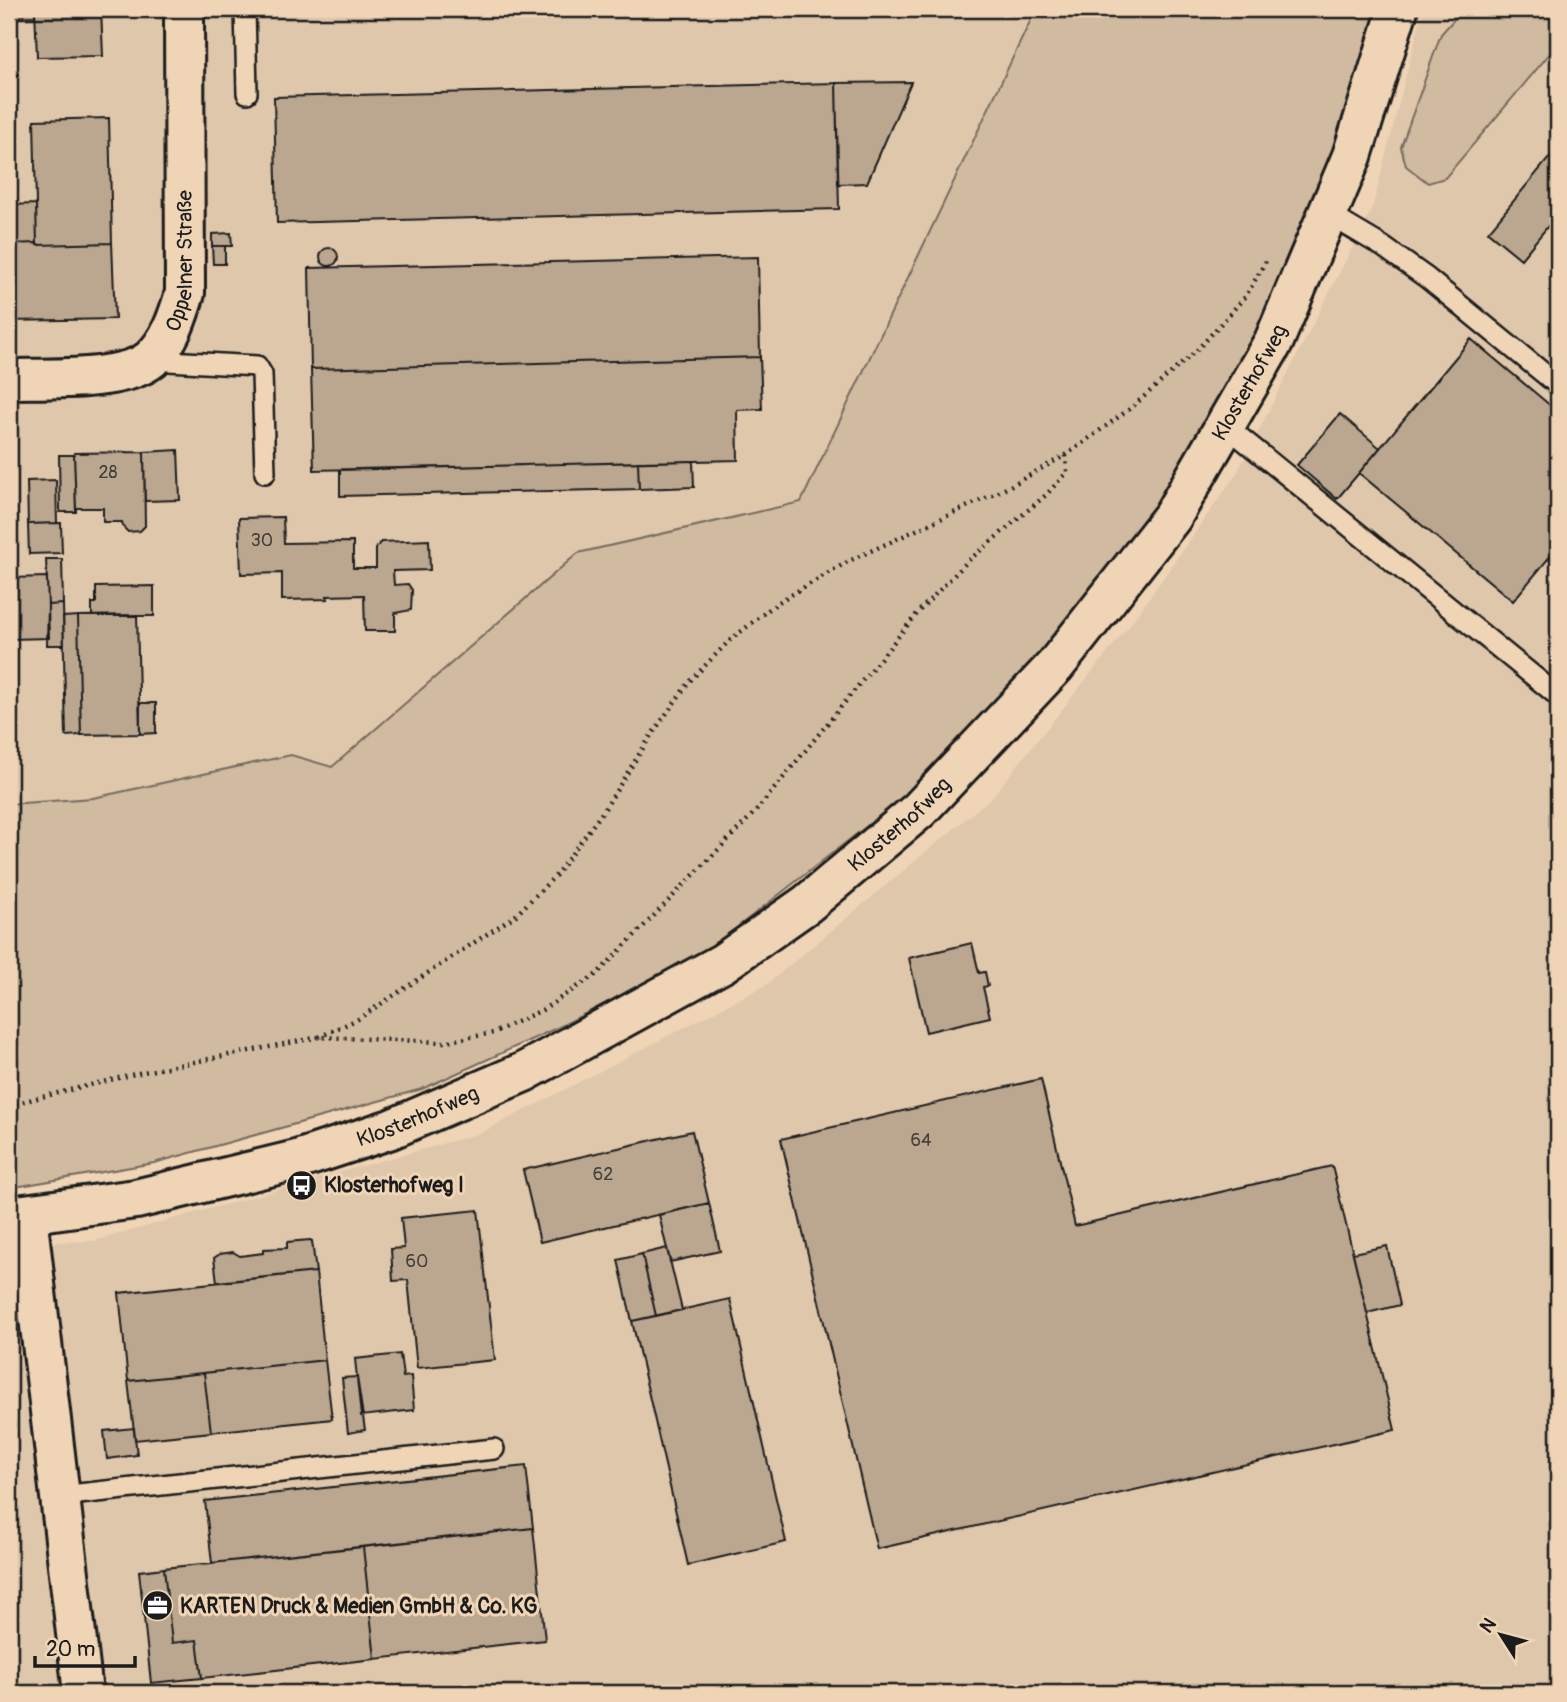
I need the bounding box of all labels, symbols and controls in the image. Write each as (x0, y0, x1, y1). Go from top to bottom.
street label: Oppelner Straße (159, 190, 199, 336)
street label: Klosterhofweg (1206, 320, 1293, 445)
house number: 28 (98, 461, 118, 484)
house number: 30 (251, 529, 273, 552)
street label: Klosterhofweg (842, 771, 957, 878)
street label: Klosterhofweg (353, 1080, 483, 1153)
house number: 64 (911, 1129, 932, 1152)
house number: 62 (593, 1163, 613, 1186)
bus stop icon: Klosterhofweg I (284, 1168, 318, 1202)
place label: Klosterhofweg I (324, 1172, 464, 1199)
house number: 60 (406, 1250, 428, 1273)
office icon: KARTEN Druck & Medien GmbH & Co. KG (140, 1589, 174, 1623)
place label: KARTEN Druck & Medien GmbH & Co. KG (180, 1593, 537, 1620)
north arrow (1466, 1600, 1536, 1670)
text: N (1475, 1613, 1502, 1638)
scale bar (35, 1625, 135, 1669)
text: 20 m (46, 1636, 95, 1663)

